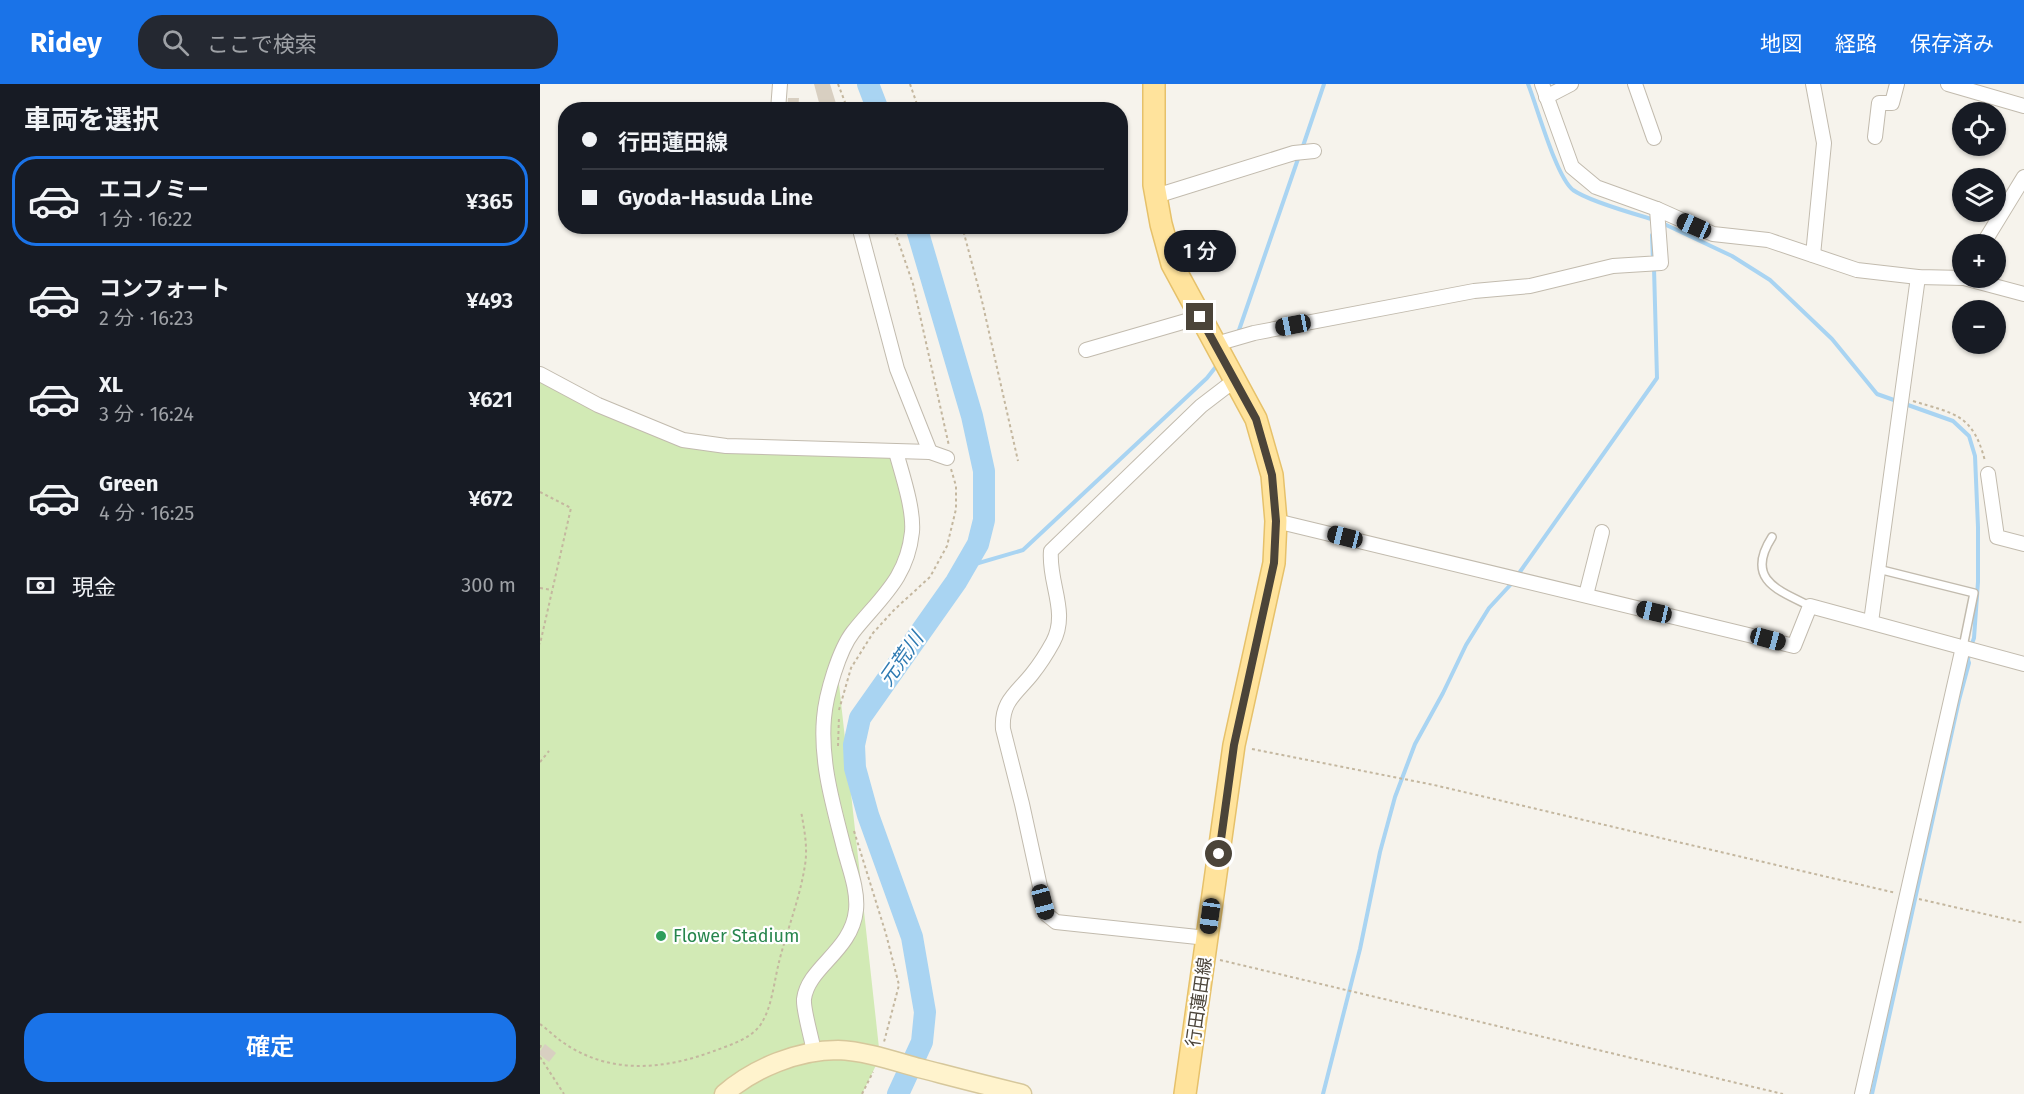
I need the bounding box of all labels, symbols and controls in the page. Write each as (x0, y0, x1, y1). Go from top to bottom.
search box (138, 15, 558, 69)
text: Ridey (30, 26, 102, 59)
icon: search (159, 26, 192, 59)
text: ここで検索 (207, 31, 317, 58)
text: 地図 (1760, 31, 1802, 57)
text: 経路 (1835, 31, 1877, 57)
text: 保存済み (1910, 31, 1994, 57)
map controls (1952, 102, 2006, 354)
button: locate (1952, 102, 2006, 156)
text: 車両を選択 (24, 104, 159, 136)
text: 行田蓮田線 (618, 129, 728, 156)
button: layers (1952, 168, 2006, 222)
icon: car (27, 174, 81, 228)
text: エコノミー (99, 176, 209, 203)
text: Gyoda-Hasuda Line (618, 184, 813, 211)
text: ¥365 (466, 188, 513, 215)
text: 1 分 · 16:22 (99, 207, 192, 231)
car (1674, 210, 1714, 242)
callout: 1 分 (1164, 230, 1236, 272)
button: + (1952, 234, 2006, 288)
text: 1 分 (1183, 239, 1217, 263)
icon: car (27, 273, 81, 327)
text: コンフォート (99, 275, 230, 302)
text: ¥493 (466, 287, 513, 314)
button: − (1952, 300, 2006, 354)
route end (1186, 303, 1213, 330)
text: 2 分 · 16:23 (99, 306, 194, 330)
car (1274, 313, 1312, 337)
text: XL (99, 371, 123, 398)
icon: car (27, 372, 81, 426)
text: ¥621 (469, 386, 513, 413)
text: 3 分 · 16:24 (99, 402, 194, 426)
text: Green (99, 470, 158, 497)
icon: car (27, 471, 81, 525)
text: ¥672 (468, 485, 513, 512)
text: 4 分 · 16:25 (99, 501, 194, 525)
car (1325, 524, 1365, 550)
icon: cash (24, 569, 57, 602)
text: 300 m (461, 573, 516, 597)
text: 現金 (72, 574, 116, 601)
car (1634, 599, 1674, 625)
water label: 元荒川 (874, 626, 929, 690)
car (1748, 626, 1788, 652)
route start (1205, 840, 1232, 867)
car (1030, 882, 1056, 922)
car (1199, 897, 1221, 935)
place label: Flower Stadium (673, 925, 800, 947)
marker: Flower Stadium (654, 929, 668, 943)
street label: 行田蓮田線 (1182, 956, 1216, 1048)
button: 確定 (24, 1013, 516, 1082)

